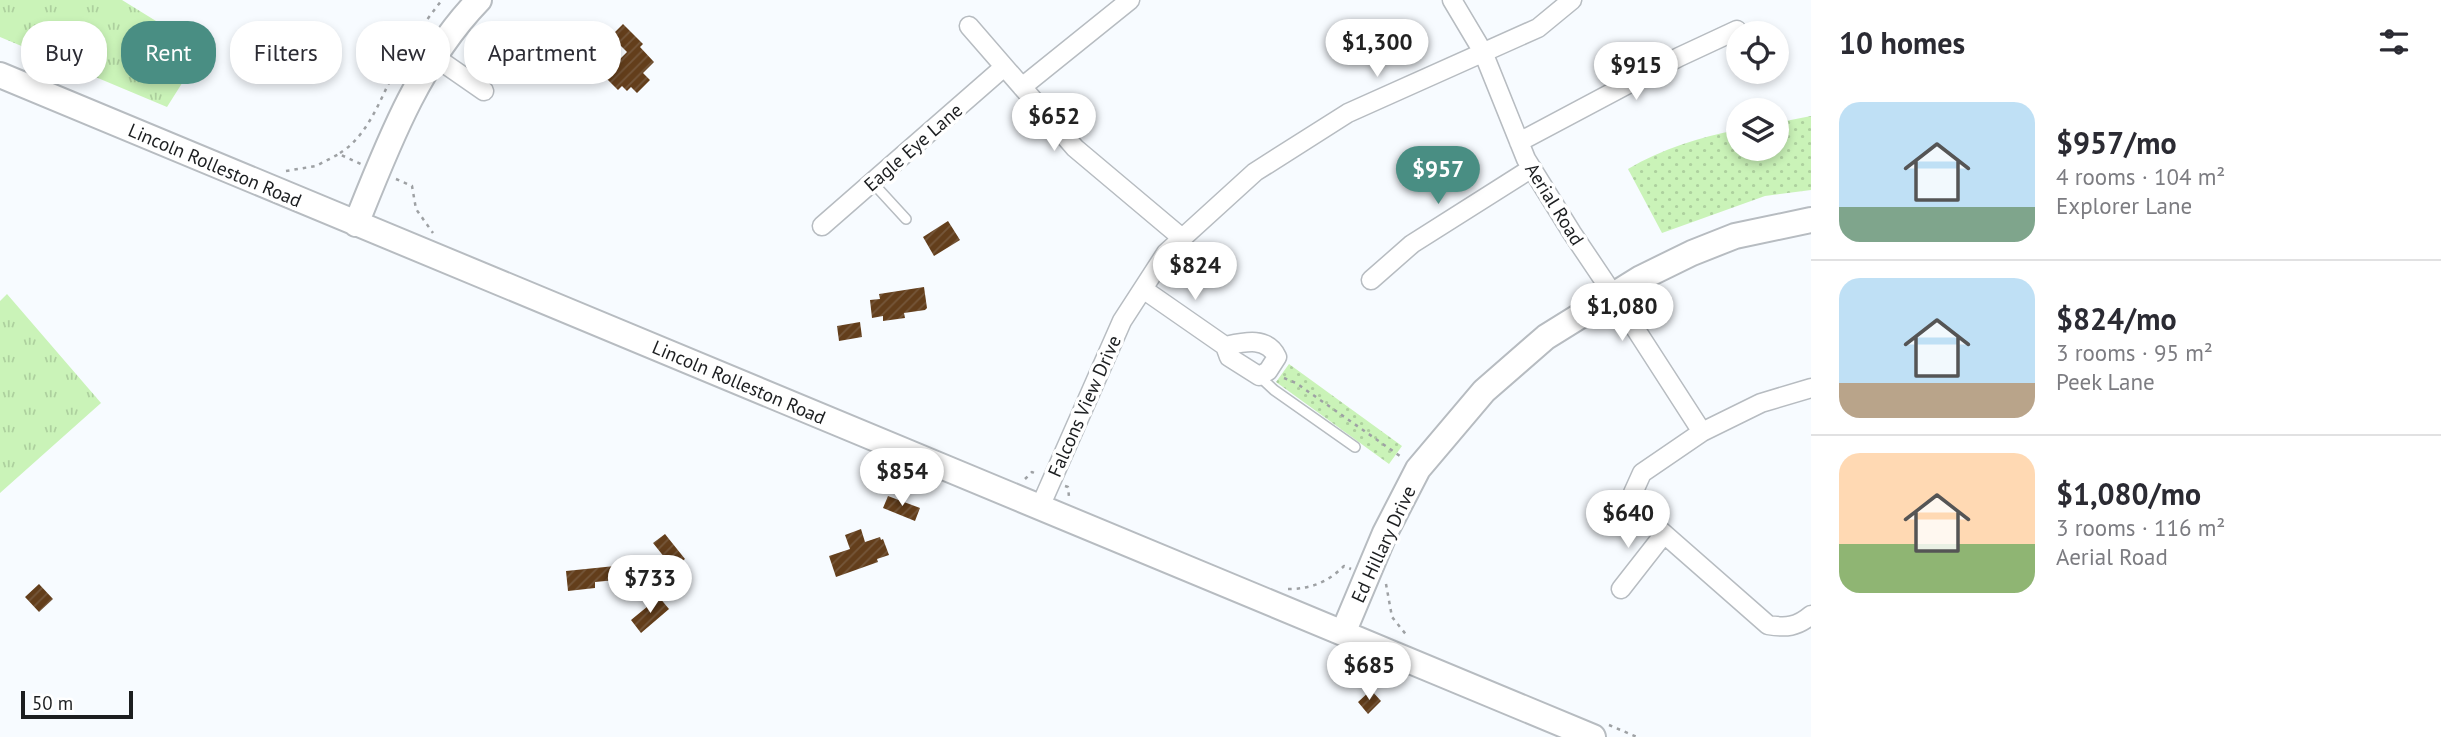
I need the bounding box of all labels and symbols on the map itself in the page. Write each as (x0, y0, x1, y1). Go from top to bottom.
pin: $1,300 (1320, 20, 1434, 79)
pin: $915 (1595, 42, 1677, 102)
pin: $652 (1013, 94, 1095, 153)
street label: Eagle Eye Lane (859, 98, 967, 196)
street label: Lincoln Rolleston Road (125, 118, 305, 212)
pin: $957 (1397, 146, 1479, 206)
street label: Aerial Road (1520, 158, 1590, 250)
pin: $824 (1154, 243, 1236, 302)
pin: $1,080 (1565, 284, 1679, 343)
street label: Falcons View Drive (1042, 331, 1126, 481)
street label: Lincoln Rolleston Road (649, 335, 829, 429)
pin: $854 (861, 448, 943, 508)
street label: Ed Hillary Drive (1345, 482, 1421, 606)
pin: $640 (1587, 490, 1669, 550)
pin: $733 (609, 556, 691, 615)
pin: $685 (1328, 642, 1410, 702)
scale bar (21, 688, 133, 720)

